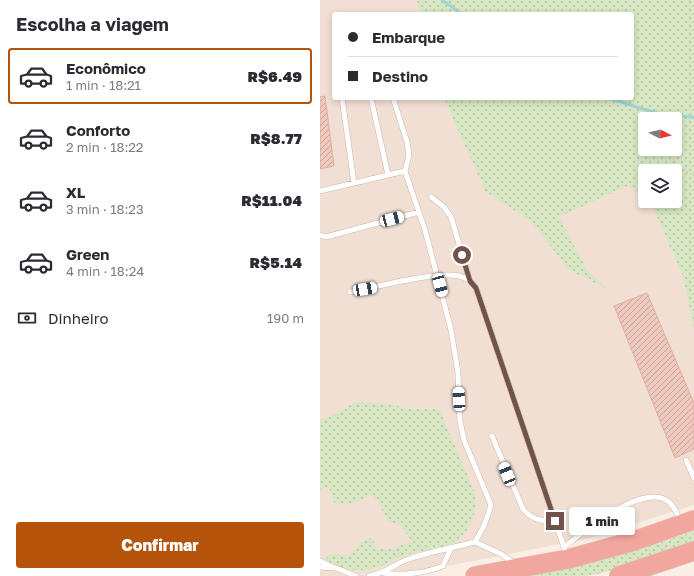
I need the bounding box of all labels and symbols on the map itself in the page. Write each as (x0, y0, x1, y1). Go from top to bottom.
north arrow (638, 112, 682, 156)
car (379, 210, 405, 228)
route start (453, 246, 471, 264)
car (431, 272, 449, 298)
car (352, 281, 378, 297)
car (452, 387, 466, 411)
car (497, 461, 517, 487)
callout: 1 min (569, 507, 635, 535)
route end (546, 512, 564, 530)

